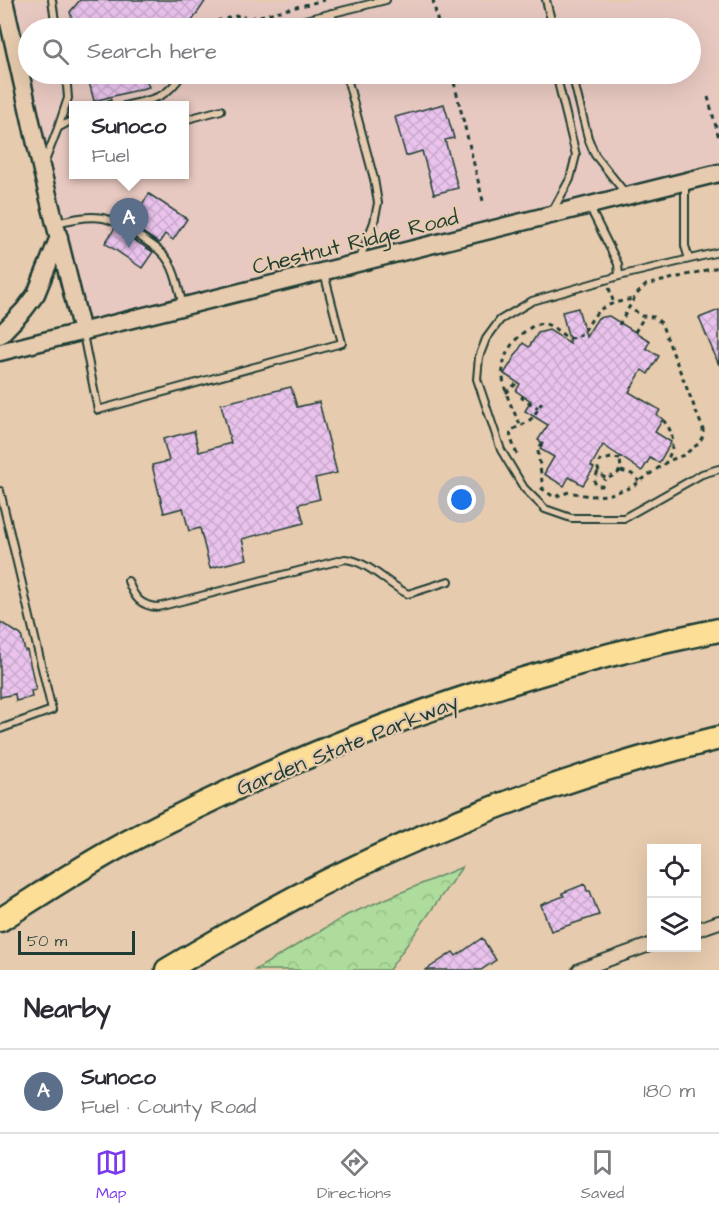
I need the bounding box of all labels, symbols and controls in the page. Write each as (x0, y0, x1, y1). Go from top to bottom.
search box (18, 18, 701, 84)
icon: search (39, 35, 72, 68)
text: Search here (87, 36, 217, 67)
popup (69, 101, 189, 179)
text: Sunoco (92, 111, 166, 142)
text: Fuel (92, 142, 129, 170)
pin: A (110, 198, 148, 248)
street label: Chestnut Ridge Road (249, 202, 462, 284)
your location (447, 485, 476, 514)
street label: Garden State Parkway (232, 687, 464, 805)
map controls (647, 844, 701, 952)
button: locate (647, 844, 701, 898)
button: layers (647, 898, 701, 952)
scale bar (18, 928, 135, 956)
text: 50 m (27, 930, 67, 952)
text: Nearby (24, 991, 111, 1027)
text: Sunoco (81, 1062, 156, 1093)
text: A (37, 1077, 50, 1105)
text: 180 m (643, 1077, 695, 1105)
text: Fuel · County Road (81, 1093, 256, 1121)
tab: Map (95, 1146, 128, 1204)
tab: Directions (317, 1146, 391, 1204)
tab: Saved (581, 1146, 624, 1204)

